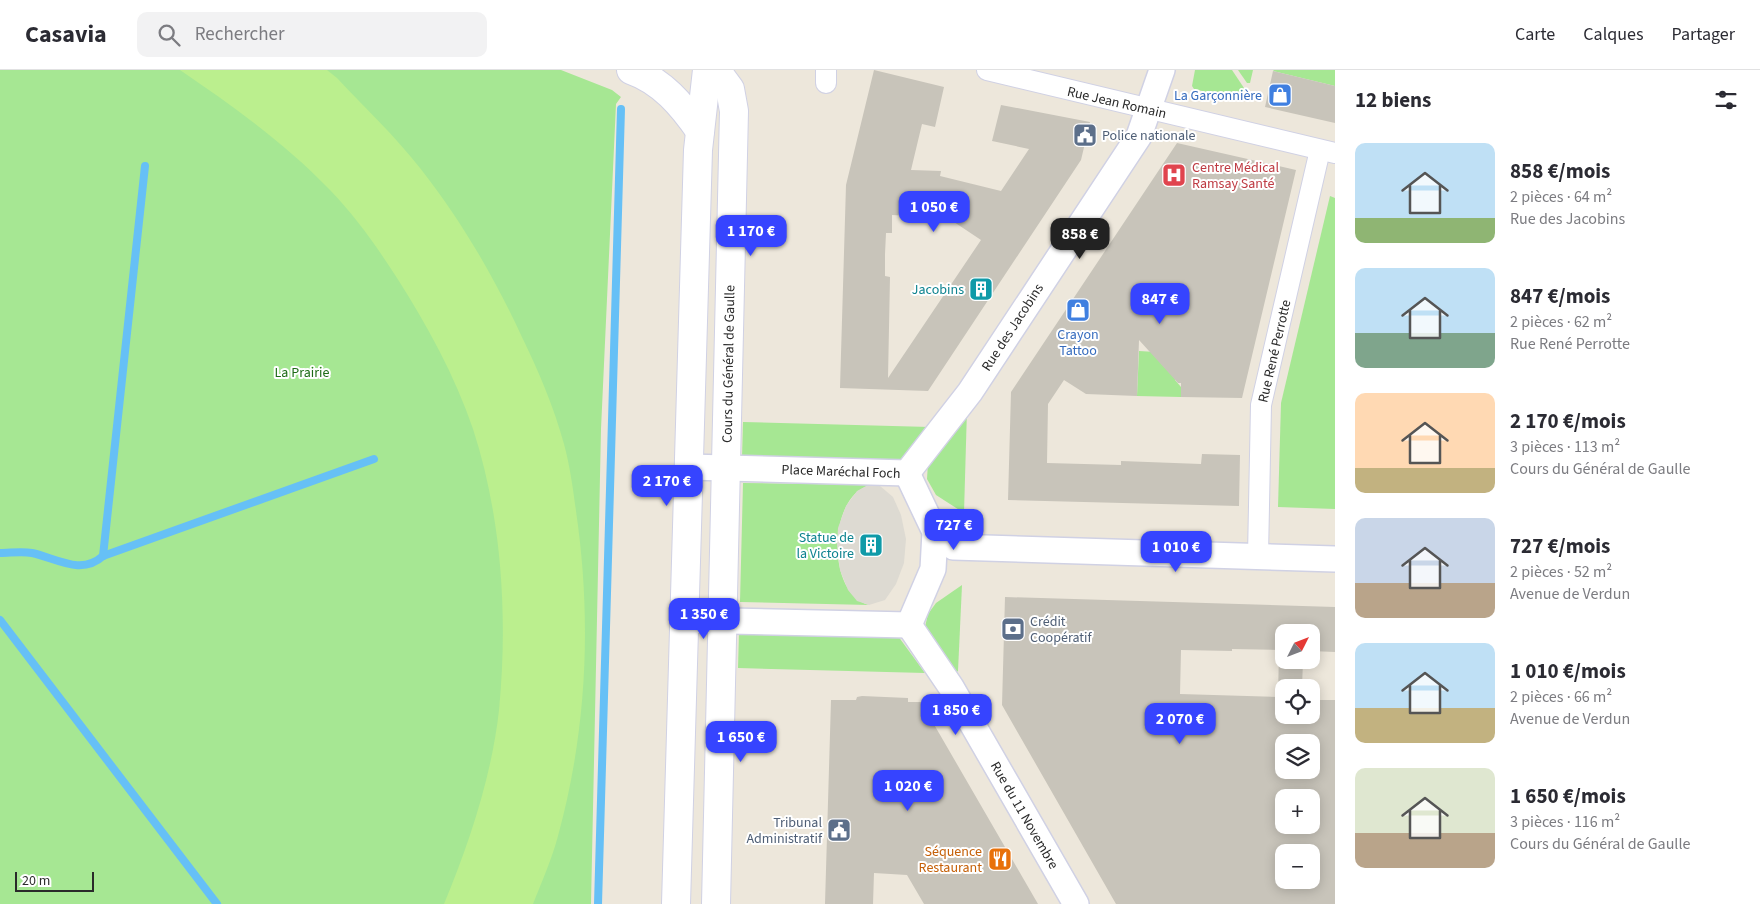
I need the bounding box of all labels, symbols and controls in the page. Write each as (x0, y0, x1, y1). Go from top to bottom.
search box (137, 12, 487, 57)
text: Casavia (25, 17, 107, 52)
icon: search (155, 21, 183, 49)
text: Rechercher (195, 21, 285, 48)
text: Carte (1515, 22, 1555, 47)
text: Calques (1583, 22, 1643, 47)
text: Partager (1671, 22, 1735, 47)
street label: Rue Jean Romain (1065, 82, 1168, 124)
shop icon: La Garçonnière (1267, 82, 1293, 108)
text: 12 biens (1355, 85, 1431, 115)
place label: La Garçonnière (1174, 86, 1262, 106)
icon: filters (1712, 86, 1740, 114)
public building icon: Police nationale (1072, 122, 1098, 148)
place label: Police nationale (1102, 126, 1196, 146)
text: 858 €/mois (1510, 156, 1610, 186)
place label: Centre Médical Ramsay Santé (1192, 158, 1279, 194)
hospital icon: Centre Médical Ramsay Santé (1161, 162, 1187, 188)
icon: home (1395, 163, 1455, 223)
text: 2 pièces · 64 m² (1510, 186, 1612, 208)
pin: 1 050 € (888, 190, 980, 233)
text: 1 050 € (910, 196, 958, 218)
text: Rue des Jacobins (1510, 208, 1625, 230)
pin: 1 170 € (705, 214, 797, 257)
pin: 858 € (1045, 218, 1115, 260)
text: 1 170 € (727, 220, 775, 242)
text: 858 € (1062, 223, 1099, 245)
building icon: Jacobins (968, 276, 994, 302)
place label: Jacobins (912, 280, 964, 300)
street label: Rue des Jacobins (977, 280, 1049, 375)
text: 847 €/mois (1510, 281, 1610, 311)
pin: 847 € (1125, 282, 1195, 325)
street label: Cours du Général de Gaulle (718, 285, 740, 443)
text: 847 € (1142, 288, 1179, 310)
icon: home (1395, 288, 1455, 348)
shop icon: Crayon Tattoo (1065, 297, 1091, 323)
street label: Rue René Perrotte (1253, 298, 1297, 405)
text: 2 pièces · 62 m² (1510, 311, 1612, 333)
place label: Crayon Tattoo (1057, 325, 1099, 361)
text: Rue René Perrotte (1510, 333, 1630, 355)
park label: La Prairie (275, 363, 329, 383)
text: 2 170 €/mois (1510, 406, 1626, 436)
icon: home (1395, 413, 1455, 473)
text: 3 pièces · 113 m² (1510, 436, 1620, 458)
text: Cours du Général de Gaulle (1510, 458, 1690, 480)
street label: Place Maréchal Foch (781, 460, 901, 484)
pin: 2 170 € (621, 464, 713, 507)
text: 2 170 € (643, 470, 691, 492)
pin: 727 € (919, 508, 989, 551)
text: 727 € (936, 514, 973, 536)
place label: Statue de la Victoire (796, 528, 854, 564)
pin: 1 010 € (1130, 530, 1222, 573)
text: 727 €/mois (1510, 531, 1610, 561)
building icon: Statue de la Victoire (858, 532, 884, 558)
text: 1 010 € (1152, 536, 1200, 558)
icon: home (1395, 538, 1455, 598)
text: 2 pièces · 52 m² (1510, 561, 1612, 583)
text: Avenue de Verdun (1510, 583, 1630, 605)
pin: 1 350 € (658, 598, 750, 640)
text: 1 350 € (680, 603, 728, 625)
place label: Crédit Coopératif (1030, 612, 1092, 648)
bank icon: Crédit Coopératif (1000, 616, 1026, 642)
north arrow (1275, 624, 1320, 669)
map controls (1275, 624, 1320, 889)
text: 1 010 €/mois (1510, 656, 1626, 686)
icon: home (1395, 663, 1455, 723)
button: locate (1275, 679, 1320, 724)
text: 2 pièces · 66 m² (1510, 686, 1612, 708)
pin: 1 850 € (910, 694, 1002, 736)
text: 1 850 € (932, 699, 980, 721)
pin: 2 070 € (1134, 702, 1226, 745)
text: 2 070 € (1156, 708, 1204, 730)
text: Avenue de Verdun (1510, 708, 1630, 730)
pin: 1 650 € (695, 720, 787, 763)
text: 1 650 € (717, 726, 765, 748)
button: layers (1275, 734, 1320, 779)
street label: Rue du 11 Novembre (985, 758, 1063, 873)
pin: 1 020 € (862, 770, 954, 812)
text: 1 020 € (884, 775, 932, 797)
text: 1 650 €/mois (1510, 781, 1626, 811)
icon: home (1395, 788, 1455, 848)
button: + (1275, 789, 1320, 834)
text: 3 pièces · 116 m² (1510, 811, 1620, 833)
place label: Tribunal Administratif (747, 813, 823, 849)
public building icon: Tribunal Administratif (826, 817, 852, 843)
text: Cours du Général de Gaulle (1510, 833, 1690, 855)
place label: Séquence Restaurant (919, 842, 982, 878)
button: − (1275, 844, 1320, 889)
restaurant icon: Séquence Restaurant (987, 846, 1013, 872)
scale bar (15, 869, 94, 892)
text: 20 m (22, 871, 50, 891)

